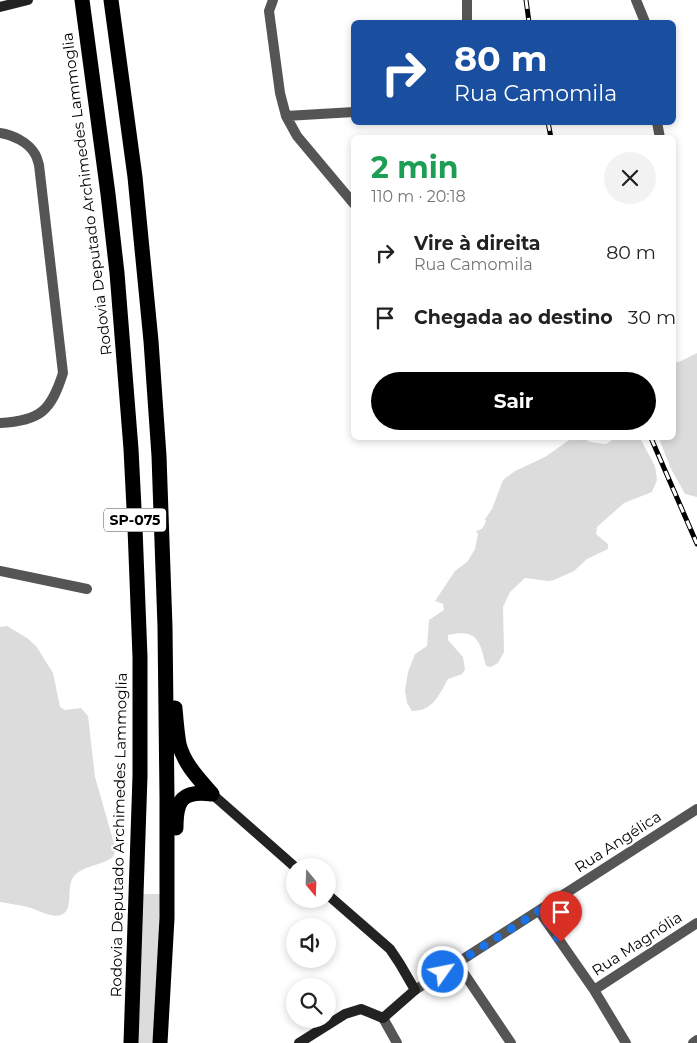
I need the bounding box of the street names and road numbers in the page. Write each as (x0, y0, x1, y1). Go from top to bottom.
street label: Rodovia Deputado Archimedes Lammoglia (57, 32, 116, 357)
road number: SP-075 (104, 508, 166, 532)
street label: Rodovia Deputado Archimedes Lammoglia (106, 672, 131, 998)
street label: Rua Angélica (571, 807, 665, 877)
street label: Rua Magnólia (588, 907, 685, 980)

